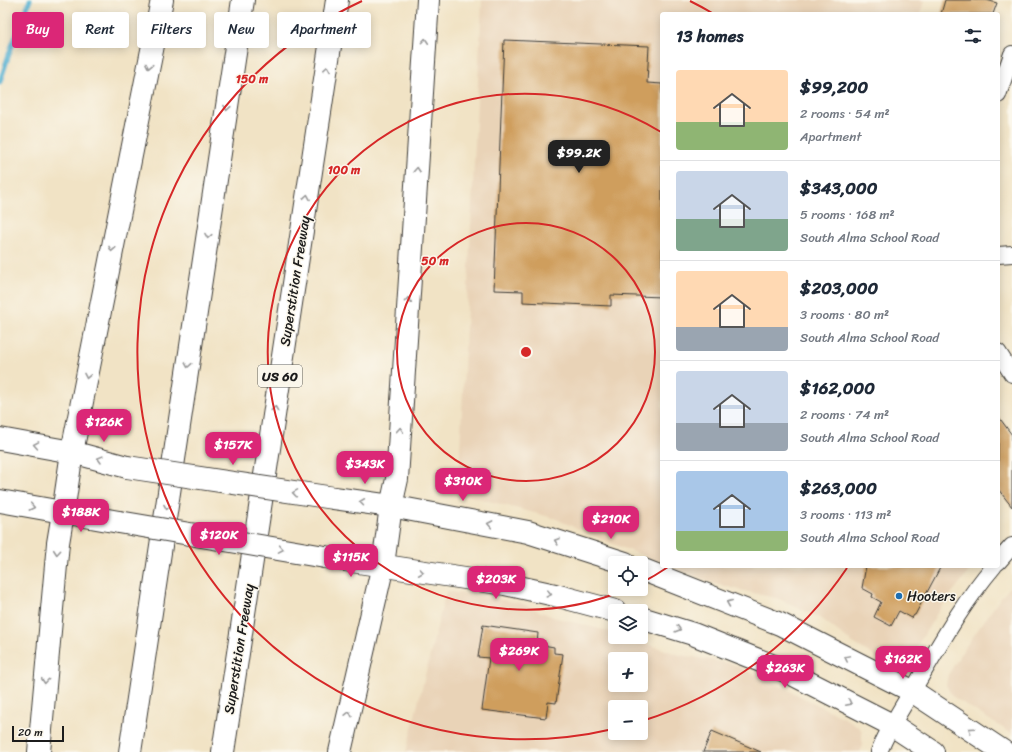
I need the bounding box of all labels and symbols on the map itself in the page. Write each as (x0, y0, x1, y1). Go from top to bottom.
one-way arrow (421, 38, 430, 44)
one-way arrow (145, 63, 154, 69)
one-way arrow (322, 66, 331, 72)
text: 150 m (236, 68, 269, 90)
one-way arrow (223, 105, 232, 111)
pin: $99.2K (546, 140, 612, 174)
text: 100 m (328, 159, 361, 181)
one-way arrow (412, 167, 421, 173)
one-way arrow (302, 194, 311, 200)
street label: Superstition Freeway (272, 213, 318, 348)
one-way arrow (204, 233, 213, 239)
one-way arrow (109, 246, 117, 252)
text: 50 m (421, 250, 449, 272)
one-way arrow (404, 297, 413, 303)
centre of rings (519, 345, 533, 359)
one-way arrow (184, 362, 193, 368)
road number: US 60 (258, 365, 302, 387)
one-way arrow (83, 373, 92, 379)
one-way arrow (270, 406, 279, 412)
pin: $126K (76, 409, 132, 443)
one-way arrow (396, 427, 404, 433)
pin: $157K (205, 432, 261, 466)
one-way arrow (33, 441, 39, 450)
pin: $343K (337, 451, 393, 485)
one-way arrow (96, 455, 103, 464)
pin: $310K (435, 468, 491, 502)
one-way arrow (292, 489, 298, 497)
one-way arrow (359, 498, 365, 507)
pin: $188K (53, 499, 109, 533)
one-way arrow (29, 503, 35, 511)
one-way arrow (163, 504, 172, 510)
pin: $210K (583, 506, 639, 540)
one-way arrow (487, 520, 493, 529)
pin: $120K (191, 522, 247, 556)
one-way arrow (554, 537, 561, 546)
one-way arrow (278, 544, 284, 553)
pin: $115K (323, 544, 379, 578)
one-way arrow (52, 549, 61, 555)
pin: $203K (468, 566, 524, 600)
one-way arrow (418, 567, 424, 576)
street label: Superstition Freeway (216, 581, 262, 716)
place label: Hooters (907, 584, 956, 609)
one-way arrow (546, 589, 552, 597)
marker: Hooters (894, 591, 904, 601)
one-way arrow (726, 599, 733, 607)
one-way arrow (675, 624, 682, 633)
pin: $269K (491, 638, 547, 672)
pin: $162K (875, 646, 931, 680)
pin: $263K (757, 655, 813, 689)
one-way arrow (844, 655, 851, 663)
one-way arrow (41, 678, 50, 684)
one-way arrow (845, 698, 852, 706)
one-way arrow (344, 711, 352, 717)
scale bar (12, 724, 64, 743)
one-way arrow (968, 727, 975, 735)

